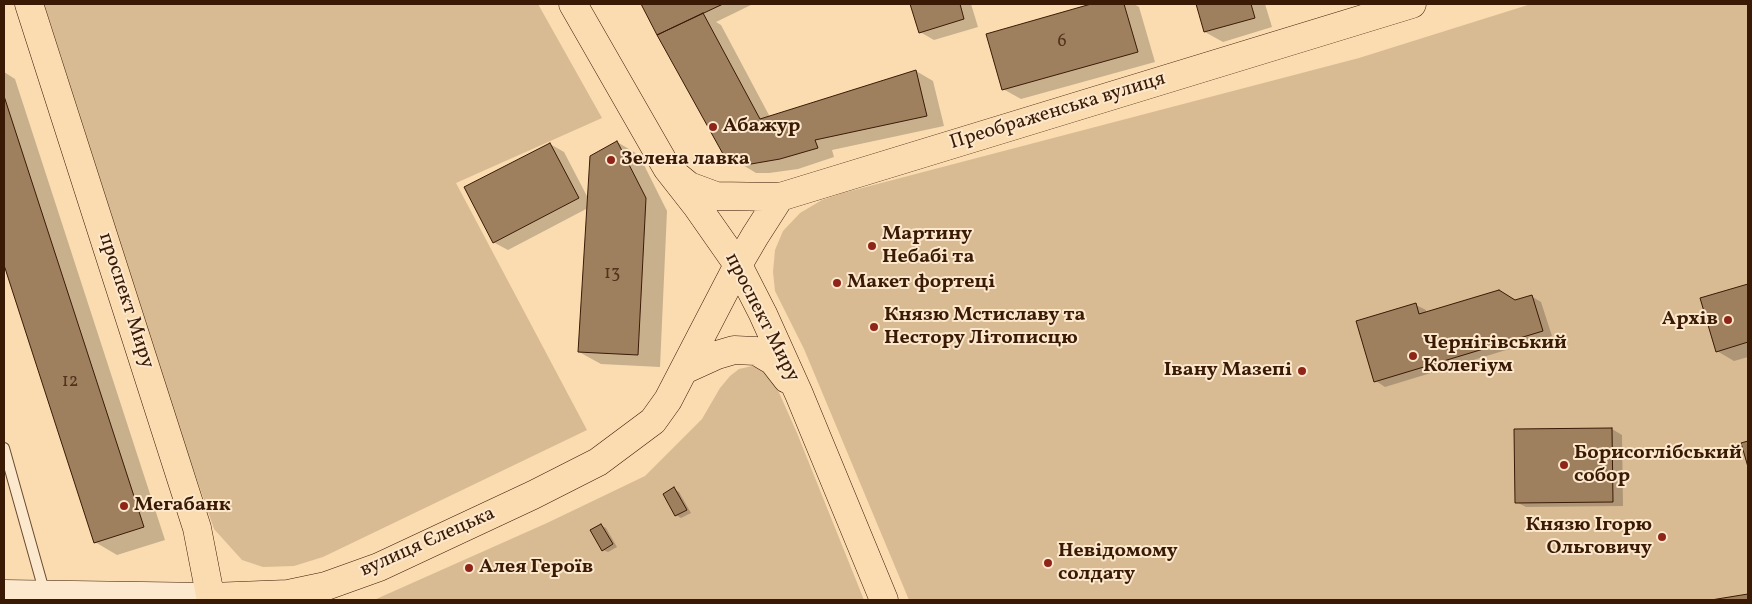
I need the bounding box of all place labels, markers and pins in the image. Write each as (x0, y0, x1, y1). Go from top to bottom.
place label: Абажур (723, 115, 800, 139)
marker: Абажур (707, 121, 719, 133)
place label: Зелена лавка (621, 148, 750, 172)
marker: Зелена лавка (605, 154, 617, 166)
place label: Мартину Небабі та (882, 223, 974, 270)
marker: Мартину Небабі та (866, 240, 878, 252)
place label: Макет фортеці (847, 271, 995, 295)
marker: Макет фортеці (831, 277, 843, 289)
place label: Князю Мстиславу та Нестору Літописцю (884, 304, 1085, 351)
place label: Архів (1662, 308, 1718, 332)
marker: Архів (1722, 314, 1734, 326)
marker: Князю Мстиславу та Нестору Літописцю (868, 321, 880, 333)
place label: Чернігівський Колегіум (1423, 332, 1567, 379)
marker: Чернігівський Колегіум (1407, 350, 1419, 362)
place label: Івану Мазепі (1164, 359, 1292, 383)
marker: Івану Мазепі (1296, 365, 1308, 377)
place label: Борисоглібський собор (1574, 442, 1742, 489)
marker: Борисоглібський собор (1558, 459, 1570, 471)
place label: Мегабанк (134, 494, 231, 518)
marker: Мегабанк (118, 500, 130, 512)
place label: Князю Ігорю Ольговичу (1525, 514, 1652, 561)
marker: Князю Ігорю Ольговичу (1656, 531, 1668, 543)
place label: Невідомому солдату (1058, 540, 1178, 587)
place label: Алея Героїв (479, 556, 593, 580)
marker: Невідомому солдату (1042, 557, 1054, 569)
marker: Алея Героїв (463, 562, 475, 574)

